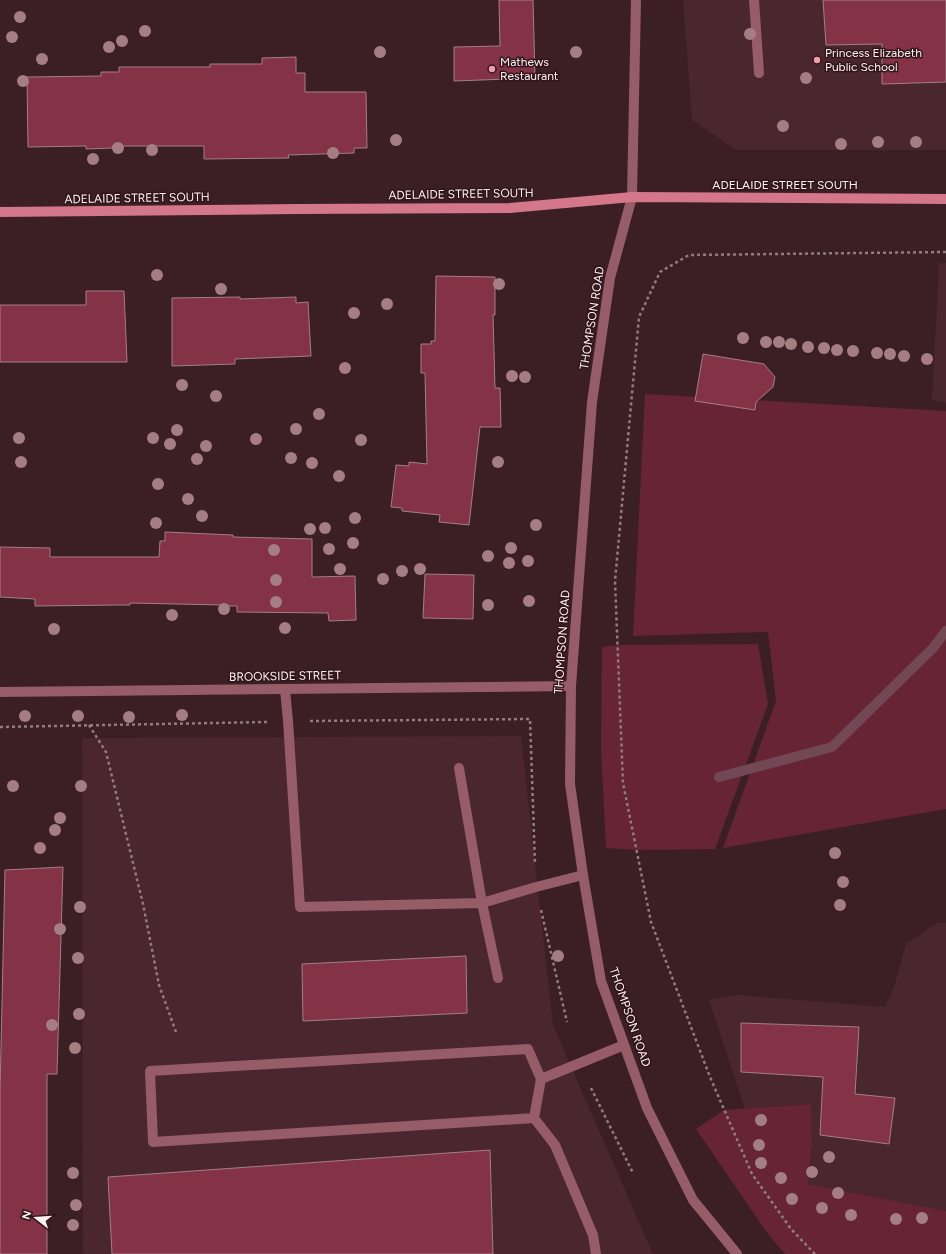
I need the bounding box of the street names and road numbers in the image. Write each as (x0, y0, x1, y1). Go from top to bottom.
street label: ADELAIDE STREET SOUTH (712, 178, 858, 192)
street label: ADELAIDE STREET SOUTH (388, 186, 534, 202)
street label: ADELAIDE STREET SOUTH (64, 190, 210, 206)
street label: THOMPSON ROAD (577, 265, 607, 371)
street label: THOMPSON ROAD (551, 590, 573, 694)
street label: BROOKSIDE STREET (229, 668, 342, 684)
street label: THOMPSON ROAD (606, 965, 654, 1069)

